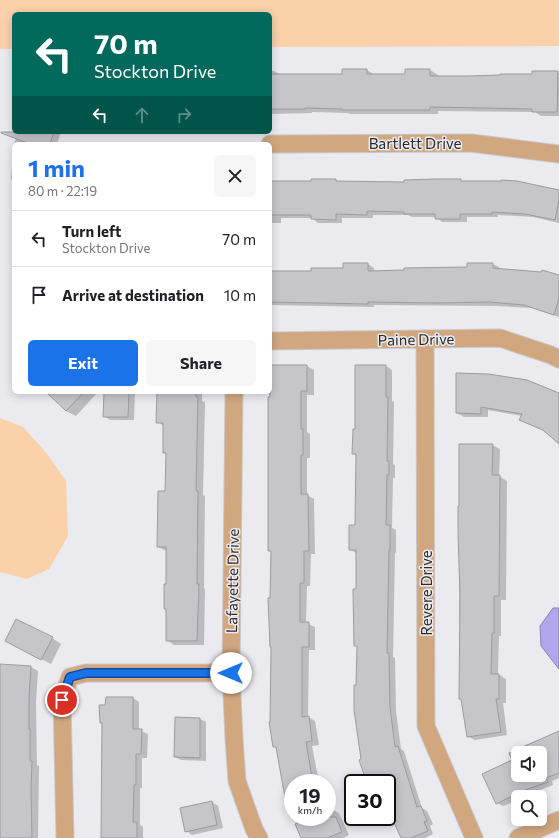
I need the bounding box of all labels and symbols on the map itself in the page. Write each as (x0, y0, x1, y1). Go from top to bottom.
street label: Bartlett Drive (369, 134, 461, 152)
street label: Paine Drive (377, 329, 455, 349)
street label: Lafayette Drive (222, 529, 242, 633)
street label: Revere Drive (417, 550, 435, 636)
position arrow (210, 652, 252, 694)
pin (45, 683, 79, 717)
speed limit sign: 30 (344, 774, 396, 826)

